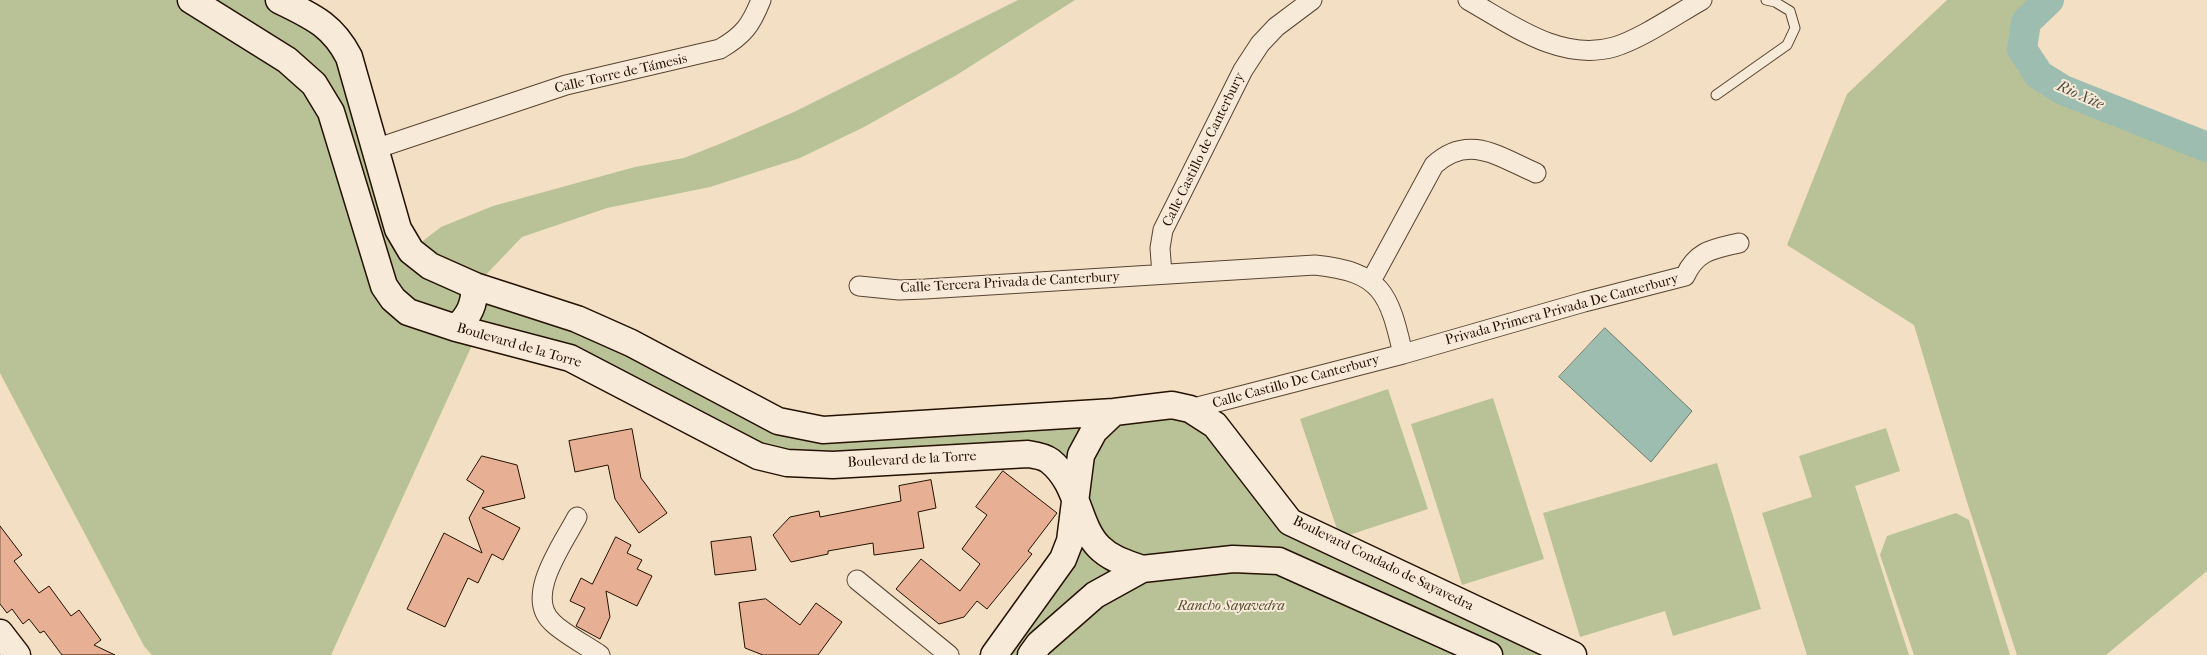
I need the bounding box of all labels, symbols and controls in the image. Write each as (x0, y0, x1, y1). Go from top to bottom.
street label: Calle Torre de Támesis (553, 51, 689, 97)
street label: Calle Castillo de Canterbury (1159, 70, 1249, 230)
water label: Rio Xite (2054, 78, 2106, 114)
street label: Calle Tercera Privada de Canterbury (900, 269, 1120, 297)
street label: Privada Primera Privada De Canterbury (1443, 271, 1681, 349)
street label: Boulevard de la Torre (455, 320, 583, 372)
street label: Calle Castillo De Canterbury (1211, 352, 1381, 412)
street label: Boulevard de la Torre (847, 448, 977, 472)
street label: Boulevard Condado de Sayavedra (1290, 513, 1476, 615)
park label: Rancho Sayavedra (1177, 599, 1285, 615)

